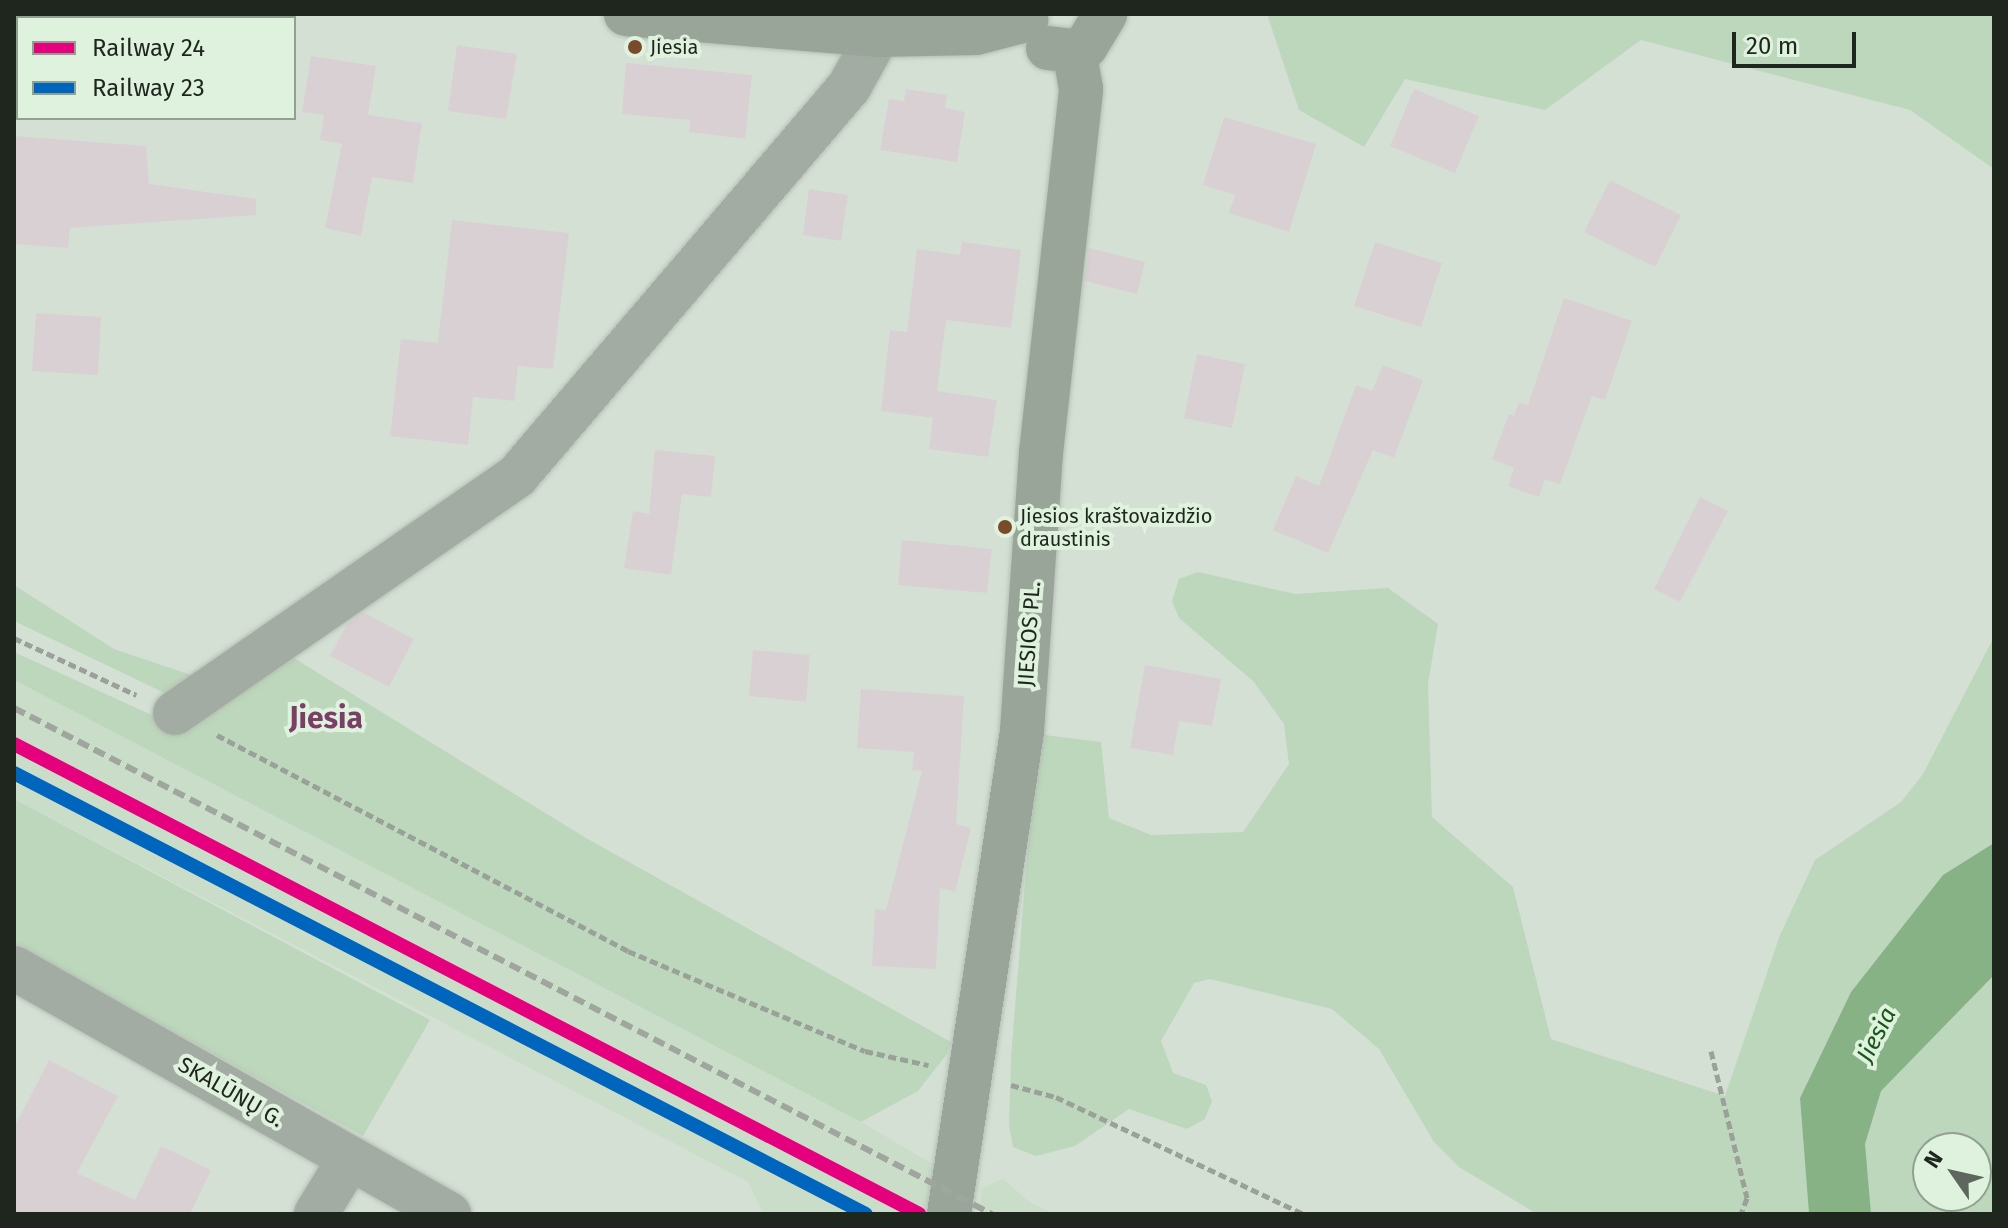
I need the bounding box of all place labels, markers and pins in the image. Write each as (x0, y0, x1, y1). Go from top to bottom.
place label: Jiesia (650, 35, 698, 59)
marker: Jiesia (627, 39, 643, 55)
place label: Jiesios kraštovaizdžio draustinis (1020, 504, 1212, 551)
marker: Jiesios kraštovaizdžio draustinis (997, 519, 1013, 535)

